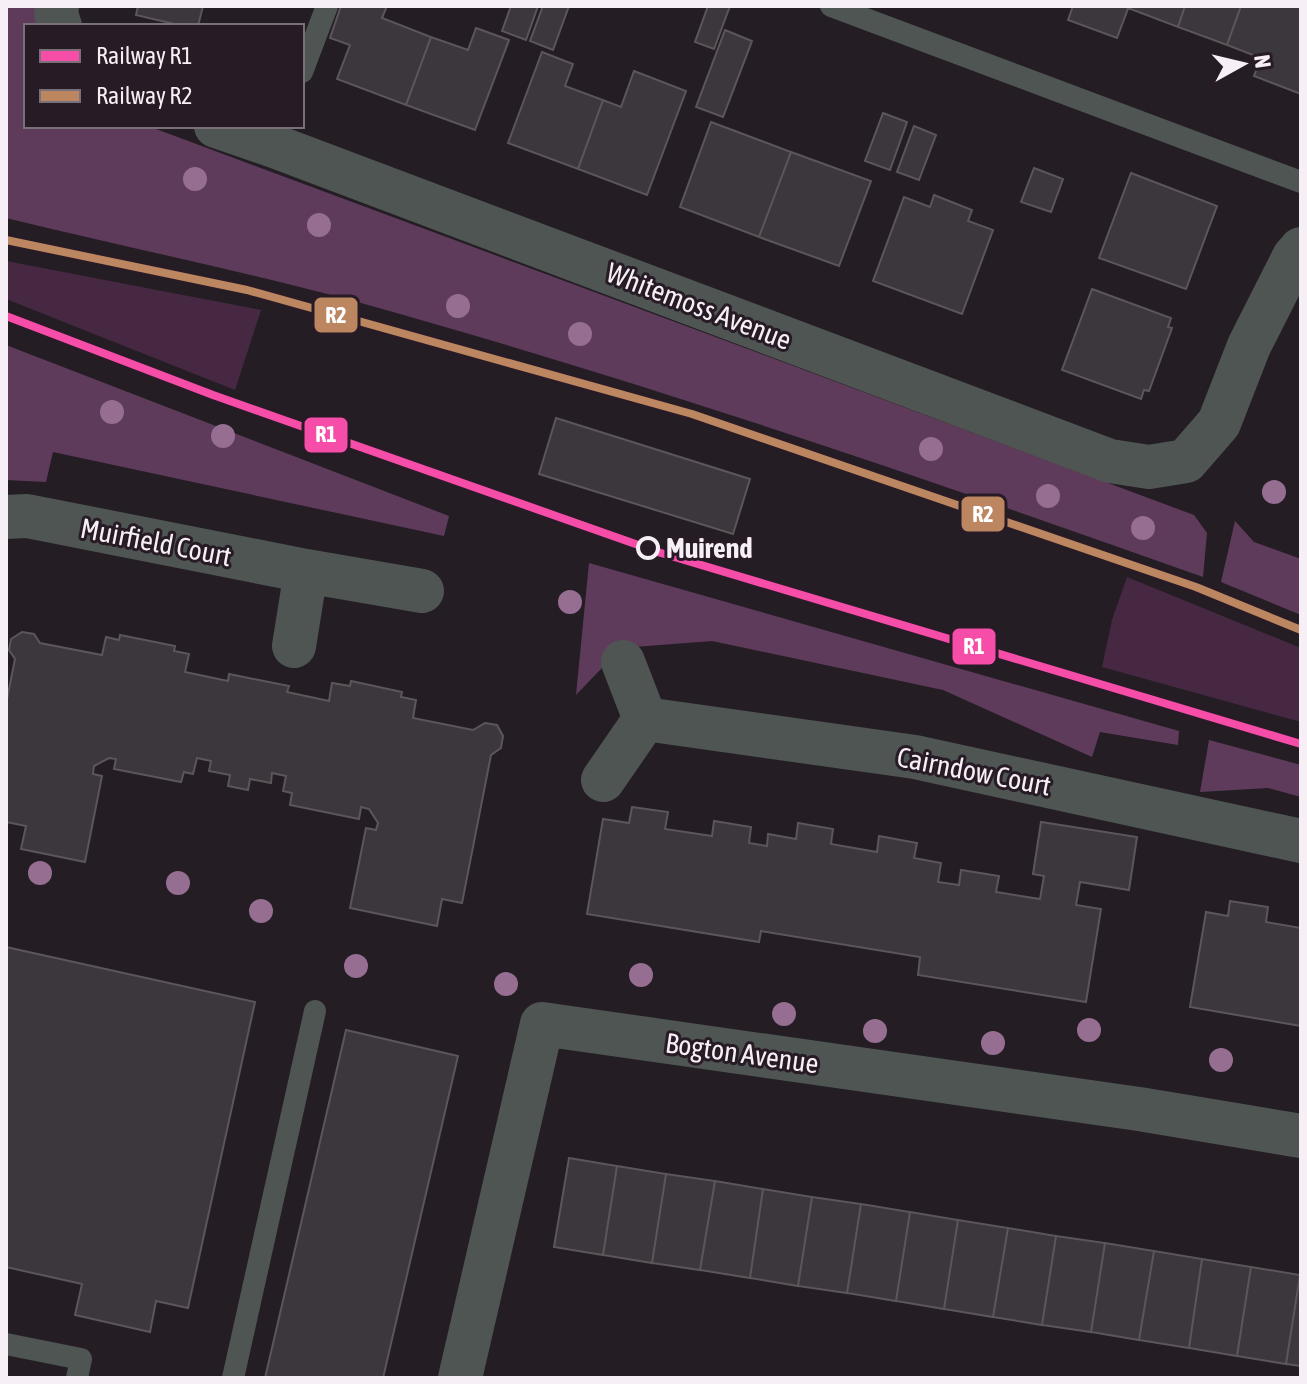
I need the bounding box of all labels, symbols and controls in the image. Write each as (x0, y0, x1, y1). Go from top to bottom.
legend (24, 24, 304, 128)
north arrow (1203, 24, 1283, 104)
text: Railway R1 (96, 42, 193, 69)
text: N (1249, 53, 1277, 69)
text: Railway R2 (96, 82, 193, 109)
street label: Whitemoss Avenue (602, 256, 796, 356)
line badge: R2 (313, 296, 359, 334)
text: R2 (325, 302, 347, 328)
line badge: R1 (303, 416, 349, 454)
text: R1 (315, 421, 337, 447)
line badge: R2 (960, 495, 1006, 533)
text: R2 (972, 501, 994, 527)
street label: Muirfield Court (78, 512, 234, 572)
place label: Muirend (666, 532, 753, 564)
marker: Muirend (637, 537, 659, 559)
line badge: R1 (951, 627, 997, 666)
text: R1 (963, 633, 985, 659)
street label: Cairndow Court (894, 740, 1054, 802)
street label: Bogton Avenue (663, 1026, 821, 1080)

